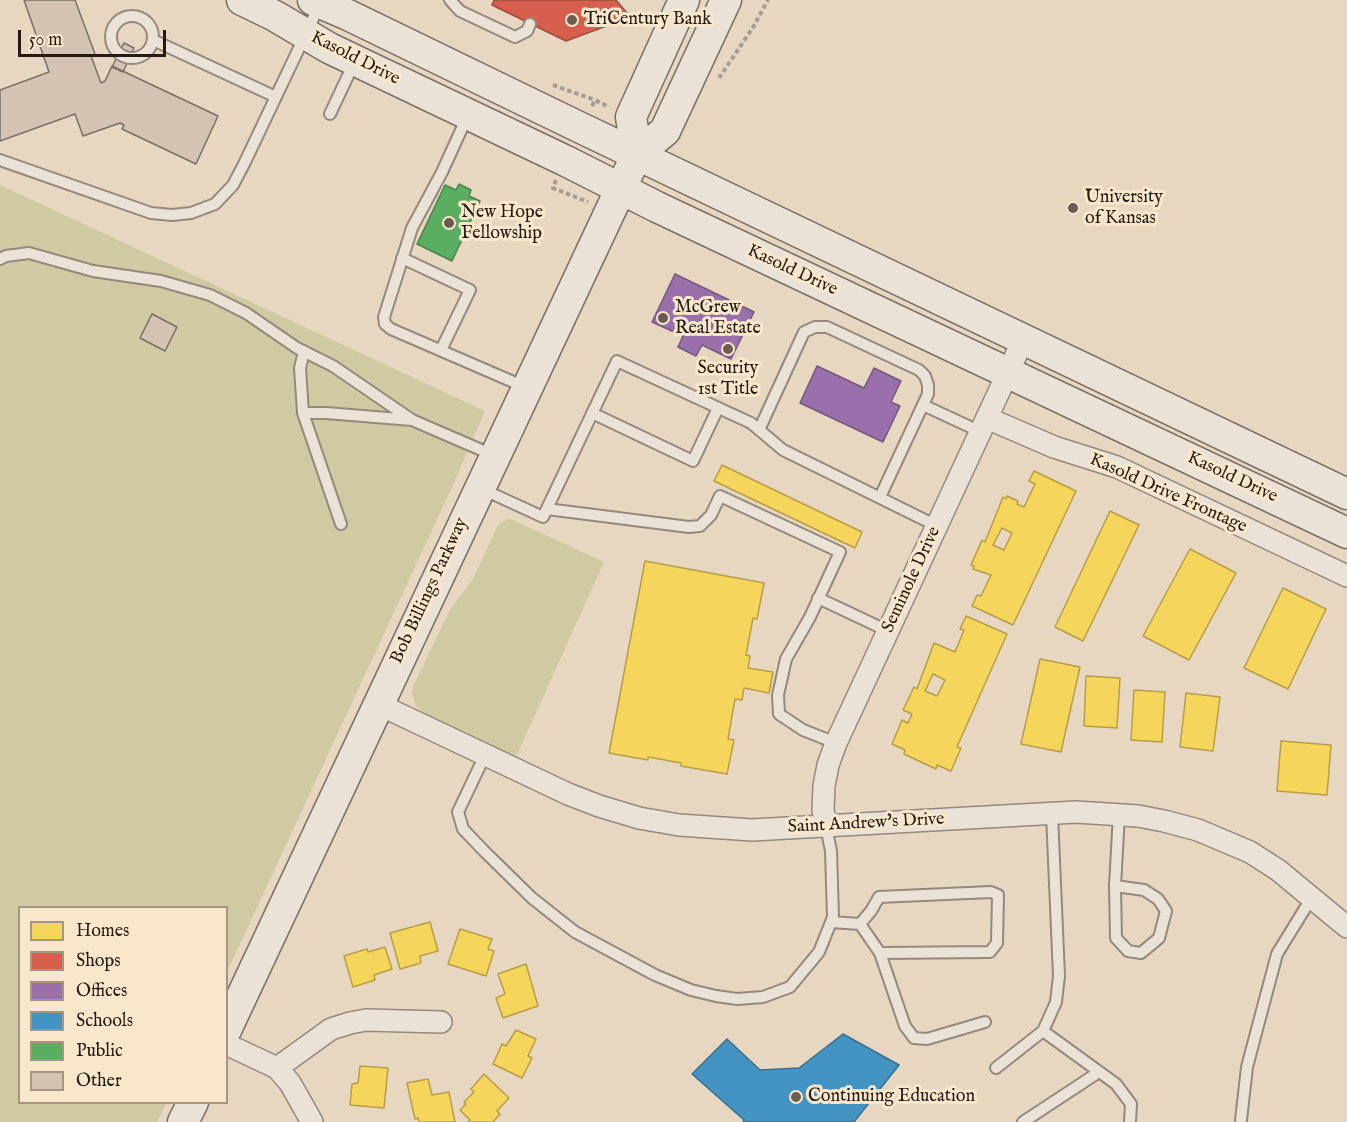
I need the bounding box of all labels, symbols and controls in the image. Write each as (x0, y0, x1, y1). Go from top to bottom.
place label: TriCentury Bank (584, 9, 712, 31)
marker: TriCentury Bank (565, 13, 579, 27)
scale bar (21, 18, 170, 56)
street label: Kasold Drive (307, 27, 403, 91)
text: 50 m (29, 29, 62, 52)
place label: University of Kansas (1085, 187, 1163, 230)
marker: University of Kansas (1066, 201, 1080, 215)
place label: New Hope Fellowship (461, 202, 543, 244)
marker: New Hope Fellowship (442, 216, 456, 230)
street label: Kasold Drive (743, 241, 841, 301)
place label: McGrew Real Estate (675, 297, 761, 340)
marker: McGrew Real Estate (656, 311, 670, 325)
marker: Security 1st Title (721, 342, 735, 356)
place label: Security 1st Title (698, 358, 758, 400)
street label: Kasold Drive (1183, 448, 1281, 508)
street label: Kasold Drive Frontage (1086, 450, 1250, 538)
street label: Bob Billings Parkway (387, 515, 473, 667)
street label: Seminole Drive (878, 524, 946, 636)
street label: Saint Andrew's Drive (787, 809, 945, 839)
legend (18, 906, 228, 1104)
text: Homes (76, 920, 129, 943)
text: Shops (76, 950, 121, 973)
text: Offices (76, 980, 127, 1003)
text: Schools (76, 1010, 133, 1033)
text: Public (76, 1040, 123, 1063)
text: Other (76, 1070, 122, 1093)
place label: Continuing Education (808, 1086, 975, 1108)
marker: Continuing Education (789, 1090, 803, 1104)

